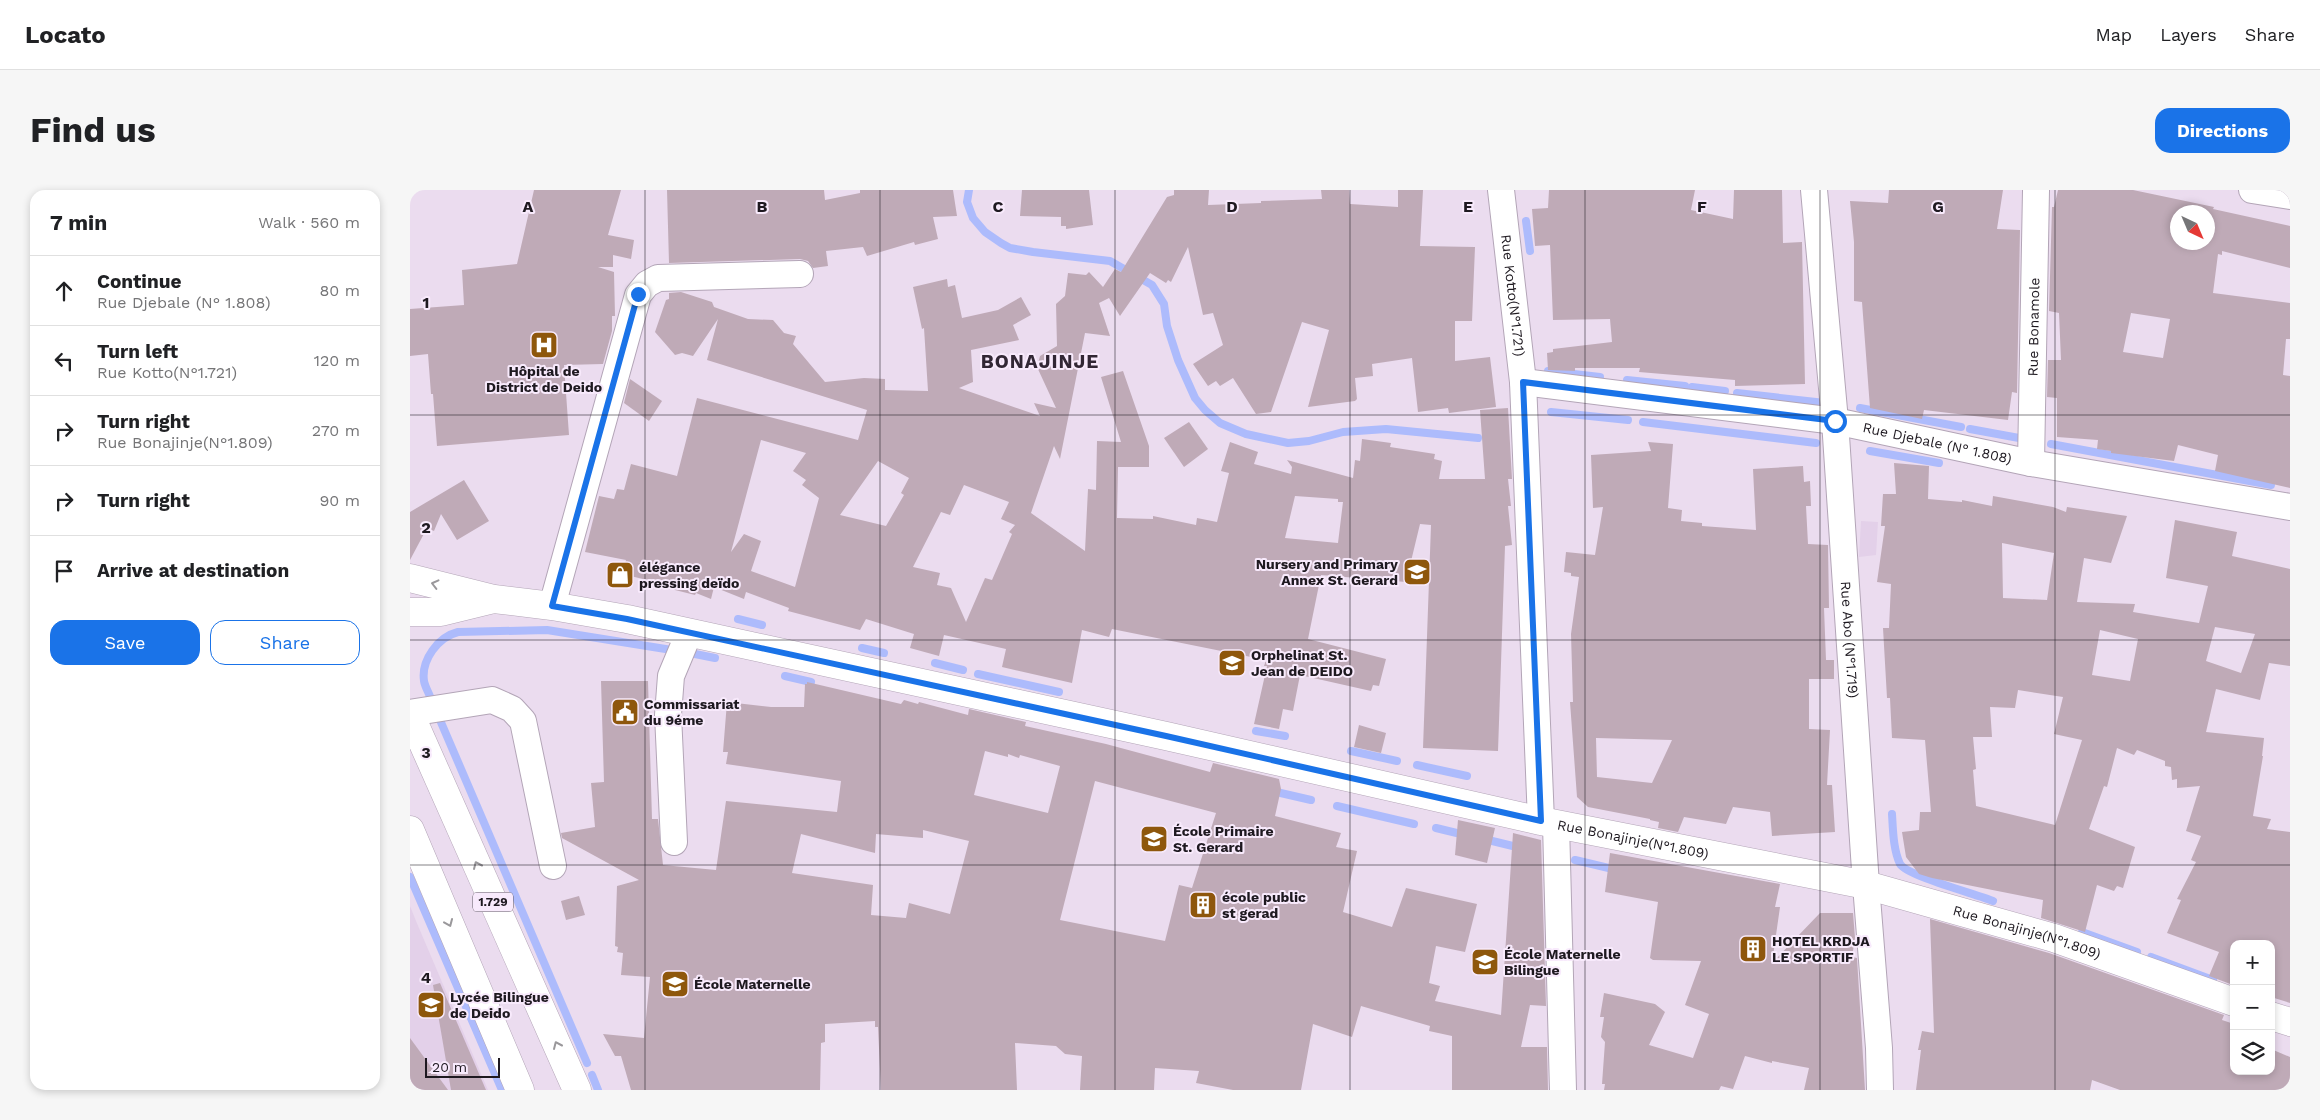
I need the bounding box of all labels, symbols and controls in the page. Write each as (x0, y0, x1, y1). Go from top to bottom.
text: Locato (25, 21, 106, 49)
text: Map (2095, 24, 2132, 45)
text: Layers (2160, 24, 2217, 45)
text: Share (2245, 24, 2295, 45)
button: Directions (2155, 108, 2290, 153)
text: Find us (30, 109, 156, 151)
text: A (523, 197, 534, 216)
text: B (757, 197, 768, 216)
text: C (993, 197, 1004, 216)
text: D (1226, 197, 1238, 216)
text: E (1463, 197, 1473, 216)
text: F (1697, 197, 1707, 216)
text: G (1932, 197, 1944, 216)
north arrow (2170, 205, 2215, 250)
text: 7 min (50, 210, 107, 235)
text: Walk · 560 m (258, 213, 360, 232)
street label: Rue Kotto(N°1.721) (1498, 233, 1528, 357)
text: Continue (97, 270, 181, 293)
icon: ahead (50, 277, 78, 305)
street label: Rue Bonamole (2025, 277, 2042, 377)
text: 80 m (319, 281, 360, 300)
route end (627, 283, 650, 306)
text: Rue Djebale (N° 1.808) (97, 293, 271, 312)
text: 1 (423, 293, 429, 312)
hospital icon: Hôpital de District de Deido (529, 330, 559, 360)
text: Turn left (97, 340, 178, 363)
icon: left (50, 347, 78, 375)
district label: BONAJINJE (981, 350, 1099, 373)
text: 120 m (314, 351, 360, 370)
text: Rue Kotto(N°1.721) (97, 363, 237, 382)
place label: Hôpital de District de Deido (486, 363, 602, 395)
text: Turn right (97, 410, 190, 433)
route start (1824, 410, 1847, 433)
icon: right (50, 417, 78, 445)
street label: Rue Djebale (N° 1.808) (1861, 419, 2013, 467)
text: 270 m (312, 421, 360, 440)
text: Rue Bonajinje(N°1.809) (97, 433, 273, 452)
icon: right (50, 487, 78, 515)
text: Turn right (97, 489, 190, 512)
text: 90 m (319, 491, 360, 510)
text: 2 (421, 518, 431, 537)
place label: Nursery and Primary Annex St. Gerard (1256, 556, 1398, 588)
icon: arrive (50, 557, 78, 585)
school or university icon: Nursery and Primary Annex St. Gerard (1402, 557, 1432, 587)
text: Arrive at destination (97, 559, 289, 582)
place label: élégance pressing deïdo (639, 559, 739, 591)
shop icon: élégance pressing deïdo (605, 560, 635, 590)
one-way arrow (431, 579, 440, 590)
street label: Rue Abo (N°1.719) (1838, 581, 1861, 699)
button: Save (50, 620, 200, 665)
button: Share (210, 620, 360, 665)
place label: Orphelinat St. Jean de DEIDO (1251, 647, 1353, 679)
school or university icon: Orphelinat St. Jean de DEIDO (1217, 648, 1247, 678)
place label: Commissariat du 9éme (644, 696, 739, 728)
public building icon: Commissariat du 9éme (610, 697, 640, 727)
text: 3 (421, 743, 431, 762)
street label: Rue Bonajinje(N°1.809) (1556, 816, 1710, 862)
place label: École Primaire St. Gerard (1173, 823, 1274, 855)
school or university icon: École Primaire St. Gerard (1139, 824, 1169, 854)
one-way arrow (472, 861, 483, 870)
place label: école public st gerad (1222, 889, 1306, 921)
building icon: école public st gerad (1188, 890, 1218, 920)
road number: 1.729 (473, 892, 513, 912)
street label: Rue Bonajinje(N°1.809) (1951, 902, 2103, 962)
one-way arrow (443, 918, 454, 927)
place label: HOTEL KRDJA LE SPORTIF (1772, 933, 1870, 965)
building icon: HOTEL KRDJA LE SPORTIF (1738, 934, 1768, 964)
map controls (2230, 940, 2275, 1075)
button: + (2230, 940, 2275, 985)
place label: École Maternelle Bilingue (1504, 946, 1621, 978)
school or university icon: École Maternelle Bilingue (1470, 947, 1500, 977)
text: 4 (421, 968, 431, 987)
school or university icon: École Maternelle (660, 969, 690, 999)
place label: École Maternelle (694, 976, 811, 992)
button: − (2230, 985, 2275, 1030)
place label: Lycée Bilingue de Deido (450, 989, 549, 1021)
school or university icon: Lycée Bilingue de Deido (416, 990, 446, 1020)
button: layers (2230, 1030, 2275, 1075)
one-way arrow (552, 1041, 563, 1050)
scale bar (425, 1055, 500, 1078)
text: 20 m (432, 1059, 467, 1075)

